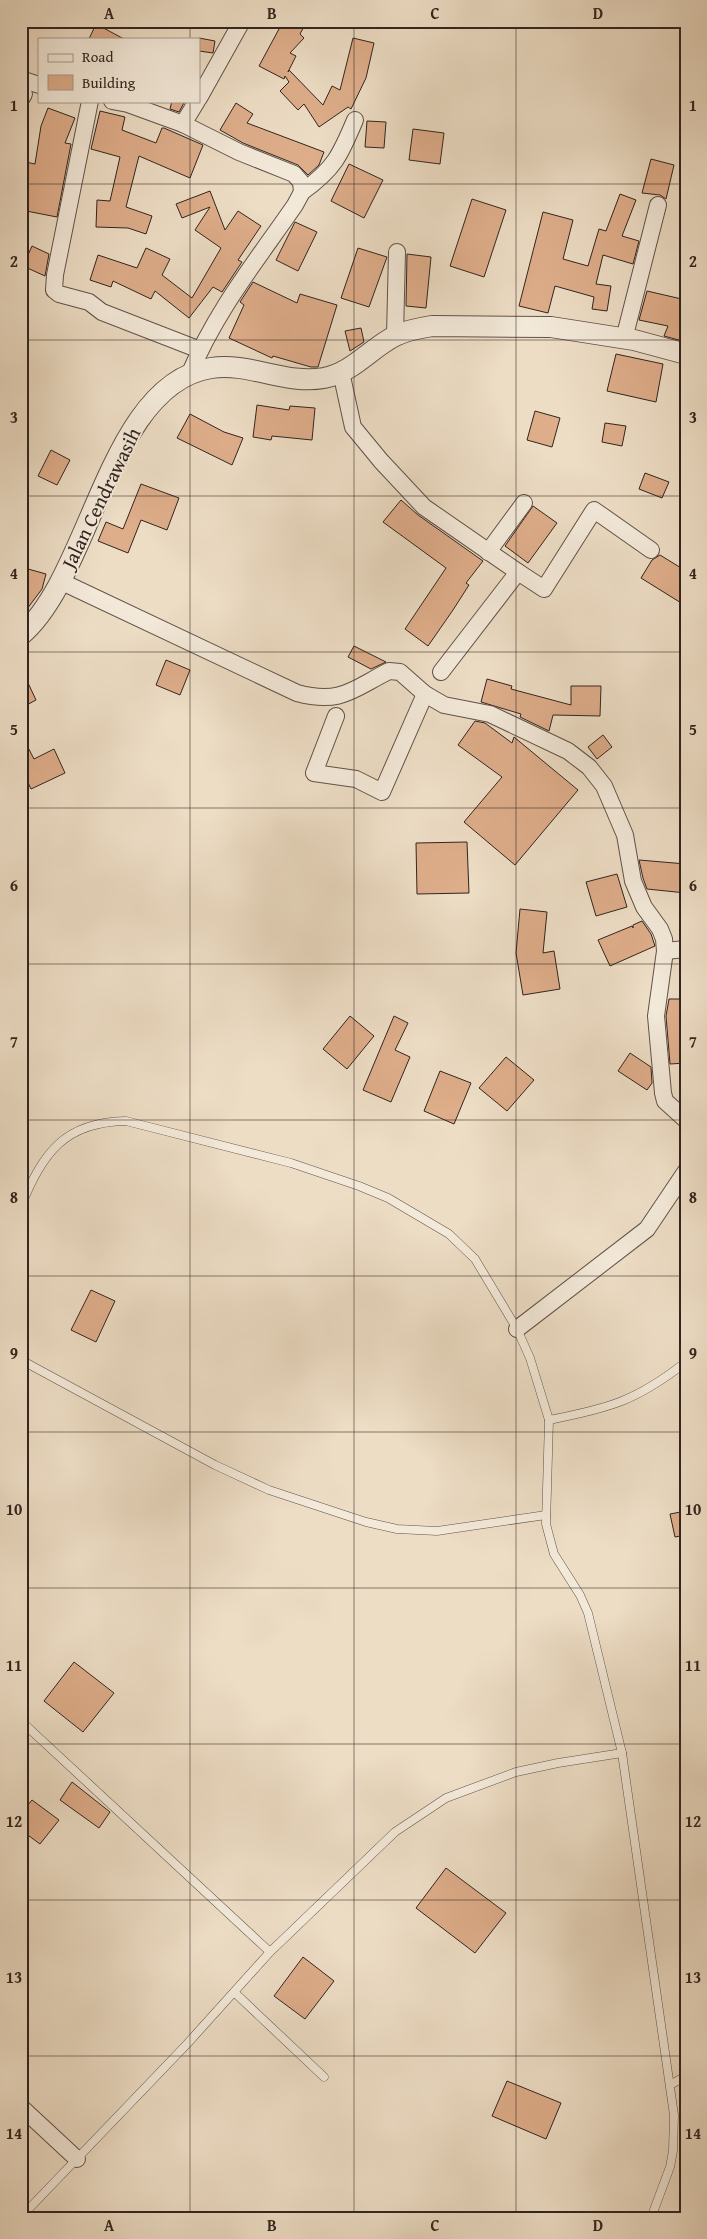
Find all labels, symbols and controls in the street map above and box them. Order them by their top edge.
text: A [104,1,115,25]
text: B [267,1,277,25]
text: C [430,1,440,25]
text: D [593,1,603,25]
legend [38,38,200,102]
text: Road [82,46,113,67]
text: Building [82,72,136,93]
text: 1 [10,93,18,117]
text: 1 [689,93,697,117]
text: 2 [10,249,18,273]
text: 2 [689,249,697,273]
text: 3 [10,405,18,429]
text: 3 [689,405,697,429]
street label: Jalan Cendrawasih [52,422,147,576]
text: 4 [10,561,18,585]
text: 4 [689,561,697,585]
text: 5 [10,717,18,741]
text: 5 [689,717,697,741]
text: 6 [10,873,18,897]
text: 6 [689,873,697,897]
text: 7 [10,1029,18,1053]
text: 7 [689,1029,697,1053]
text: 8 [10,1185,18,1209]
text: 8 [689,1185,697,1209]
text: 9 [10,1341,18,1365]
text: 9 [689,1341,697,1365]
text: 10 [6,1497,22,1521]
text: 10 [685,1497,701,1521]
text: 11 [6,1653,22,1677]
text: 11 [685,1653,701,1677]
text: 12 [6,1809,22,1833]
text: 12 [685,1809,701,1833]
text: 13 [6,1965,22,1989]
text: 13 [685,1965,701,1989]
text: 14 [6,2121,22,2145]
text: 14 [685,2121,701,2145]
text: A [104,2213,115,2237]
text: B [267,2213,277,2237]
text: C [430,2213,440,2237]
text: D [593,2213,603,2237]

